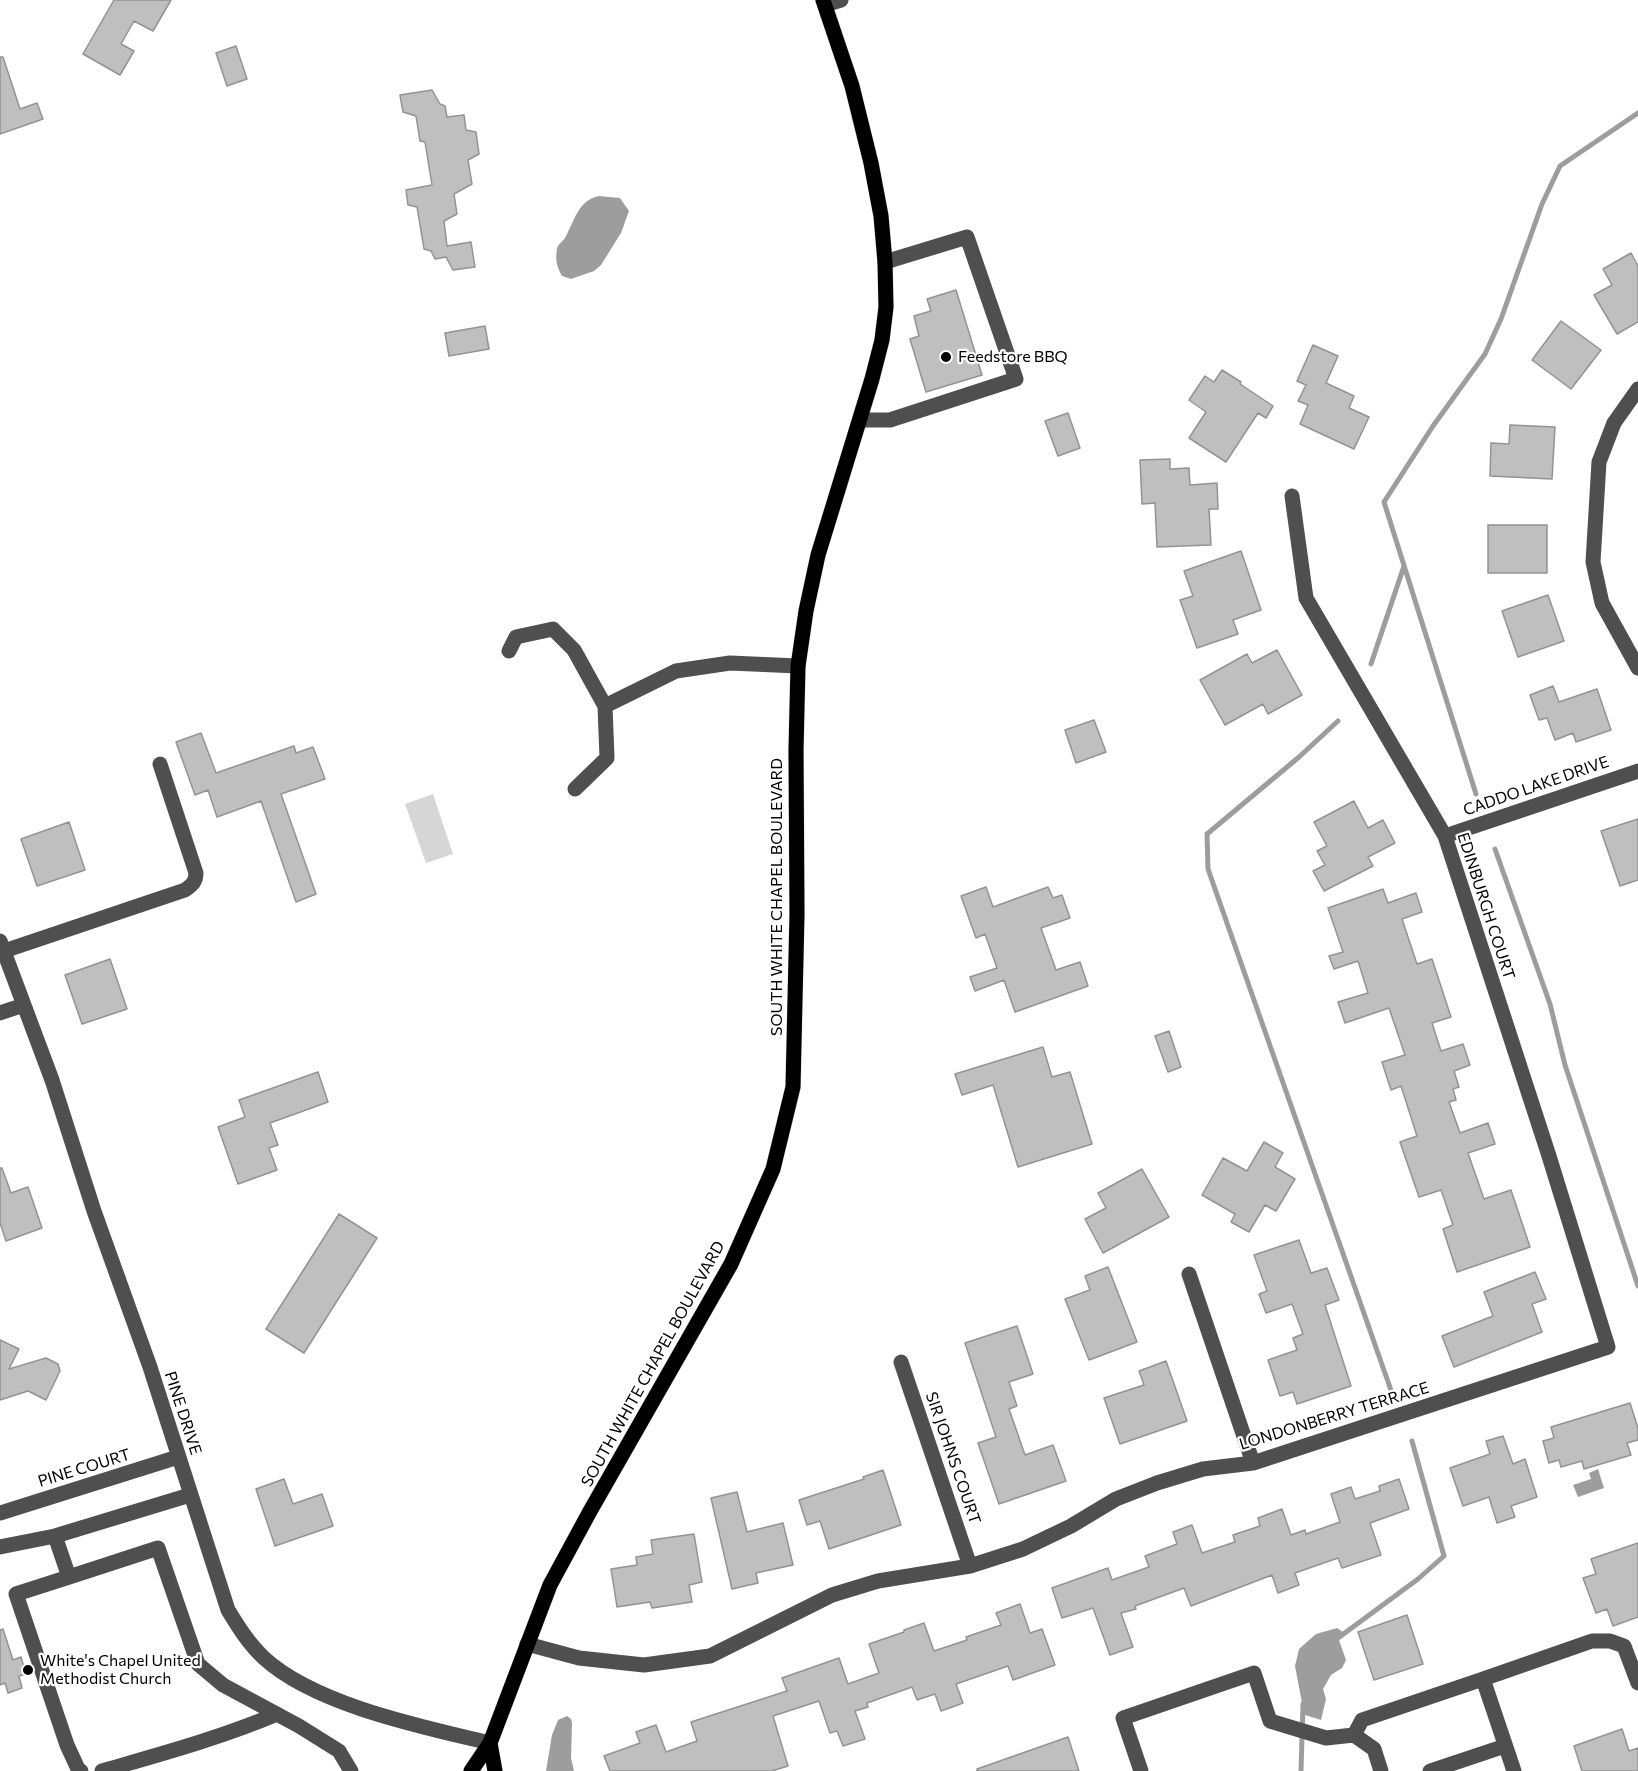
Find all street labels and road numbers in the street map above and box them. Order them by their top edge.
street label: CADDO LAKE DRIVE [1461,752,1611,820]
street label: SOUTH WHITE CHAPEL BOULEVARD [767,758,787,1036]
street label: EDINBURGH COURT [1453,830,1519,982]
street label: SOUTH WHITE CHAPEL BOULEVARD [577,1238,729,1490]
street label: PINE DRIVE [160,1369,206,1457]
street label: LONDONBERRY TERRACE [1237,1378,1431,1454]
street label: SIR JOHNS COURT [921,1390,985,1526]
street label: PINE COURT [36,1445,132,1491]

